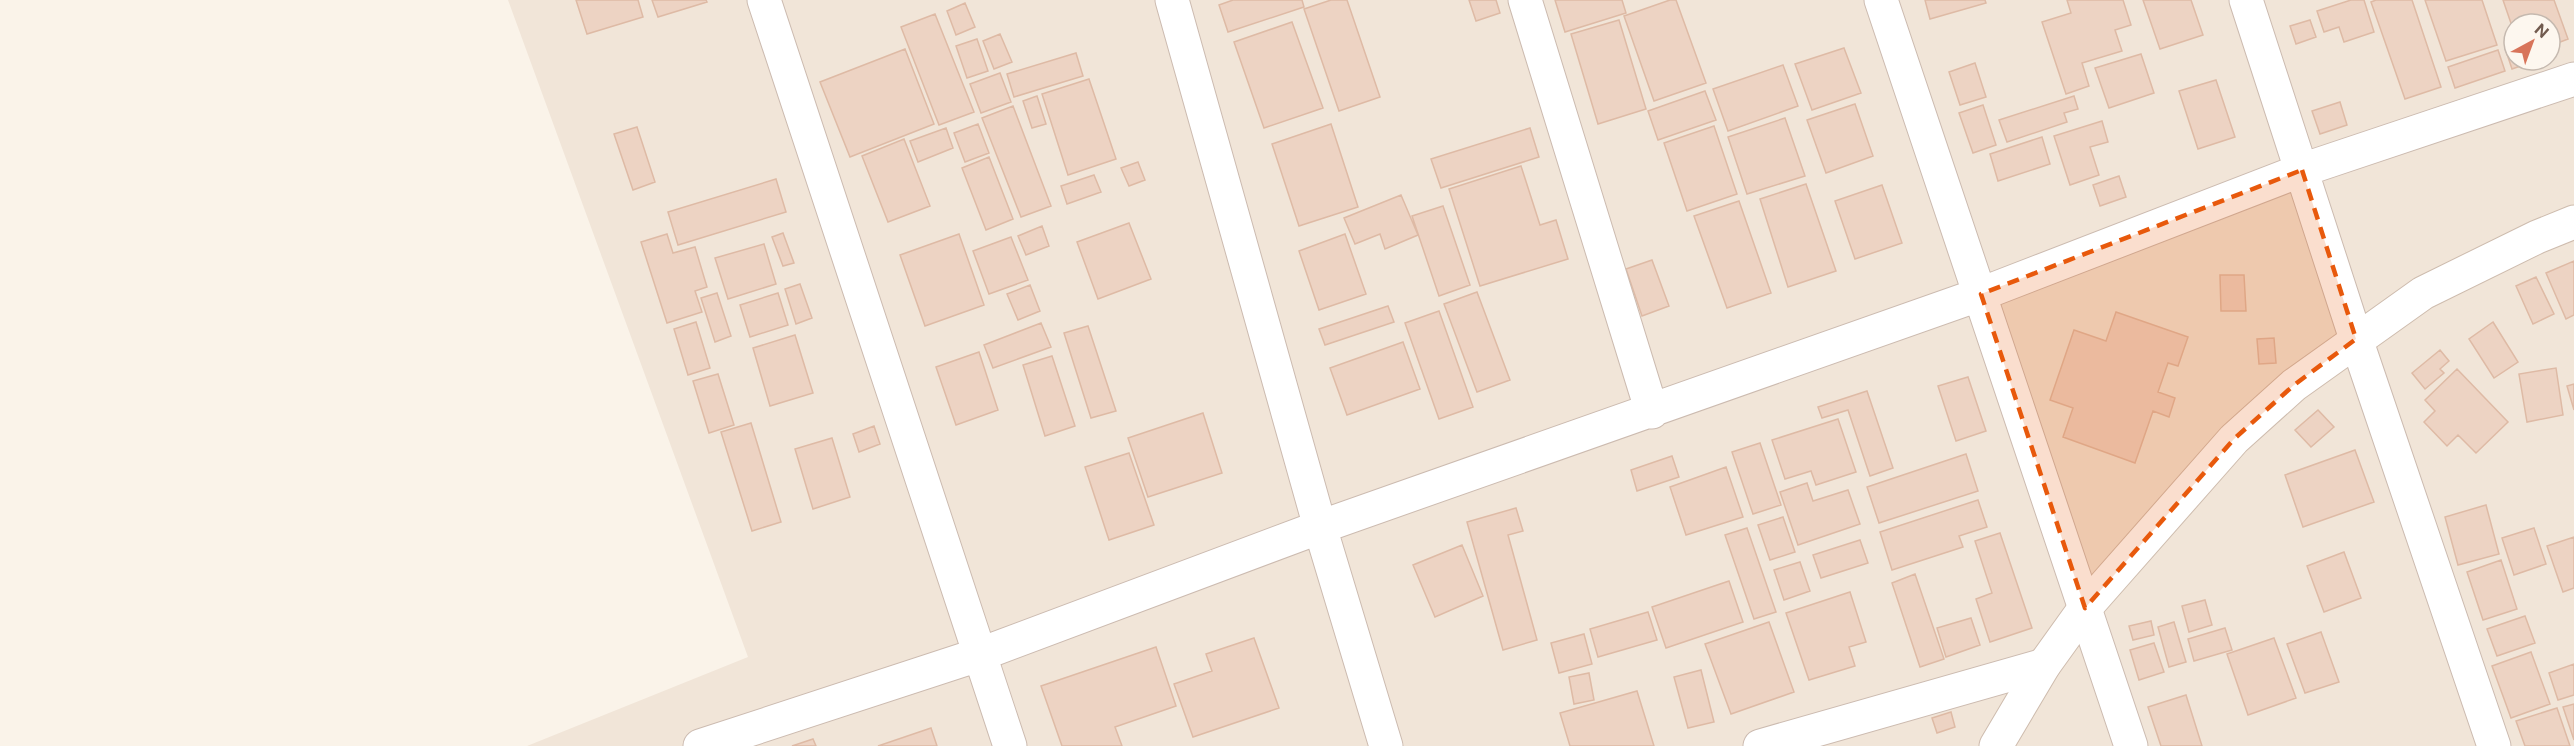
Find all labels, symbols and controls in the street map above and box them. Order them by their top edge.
north arrow [2502,12,2562,72]
text: N [2531,20,2552,42]

